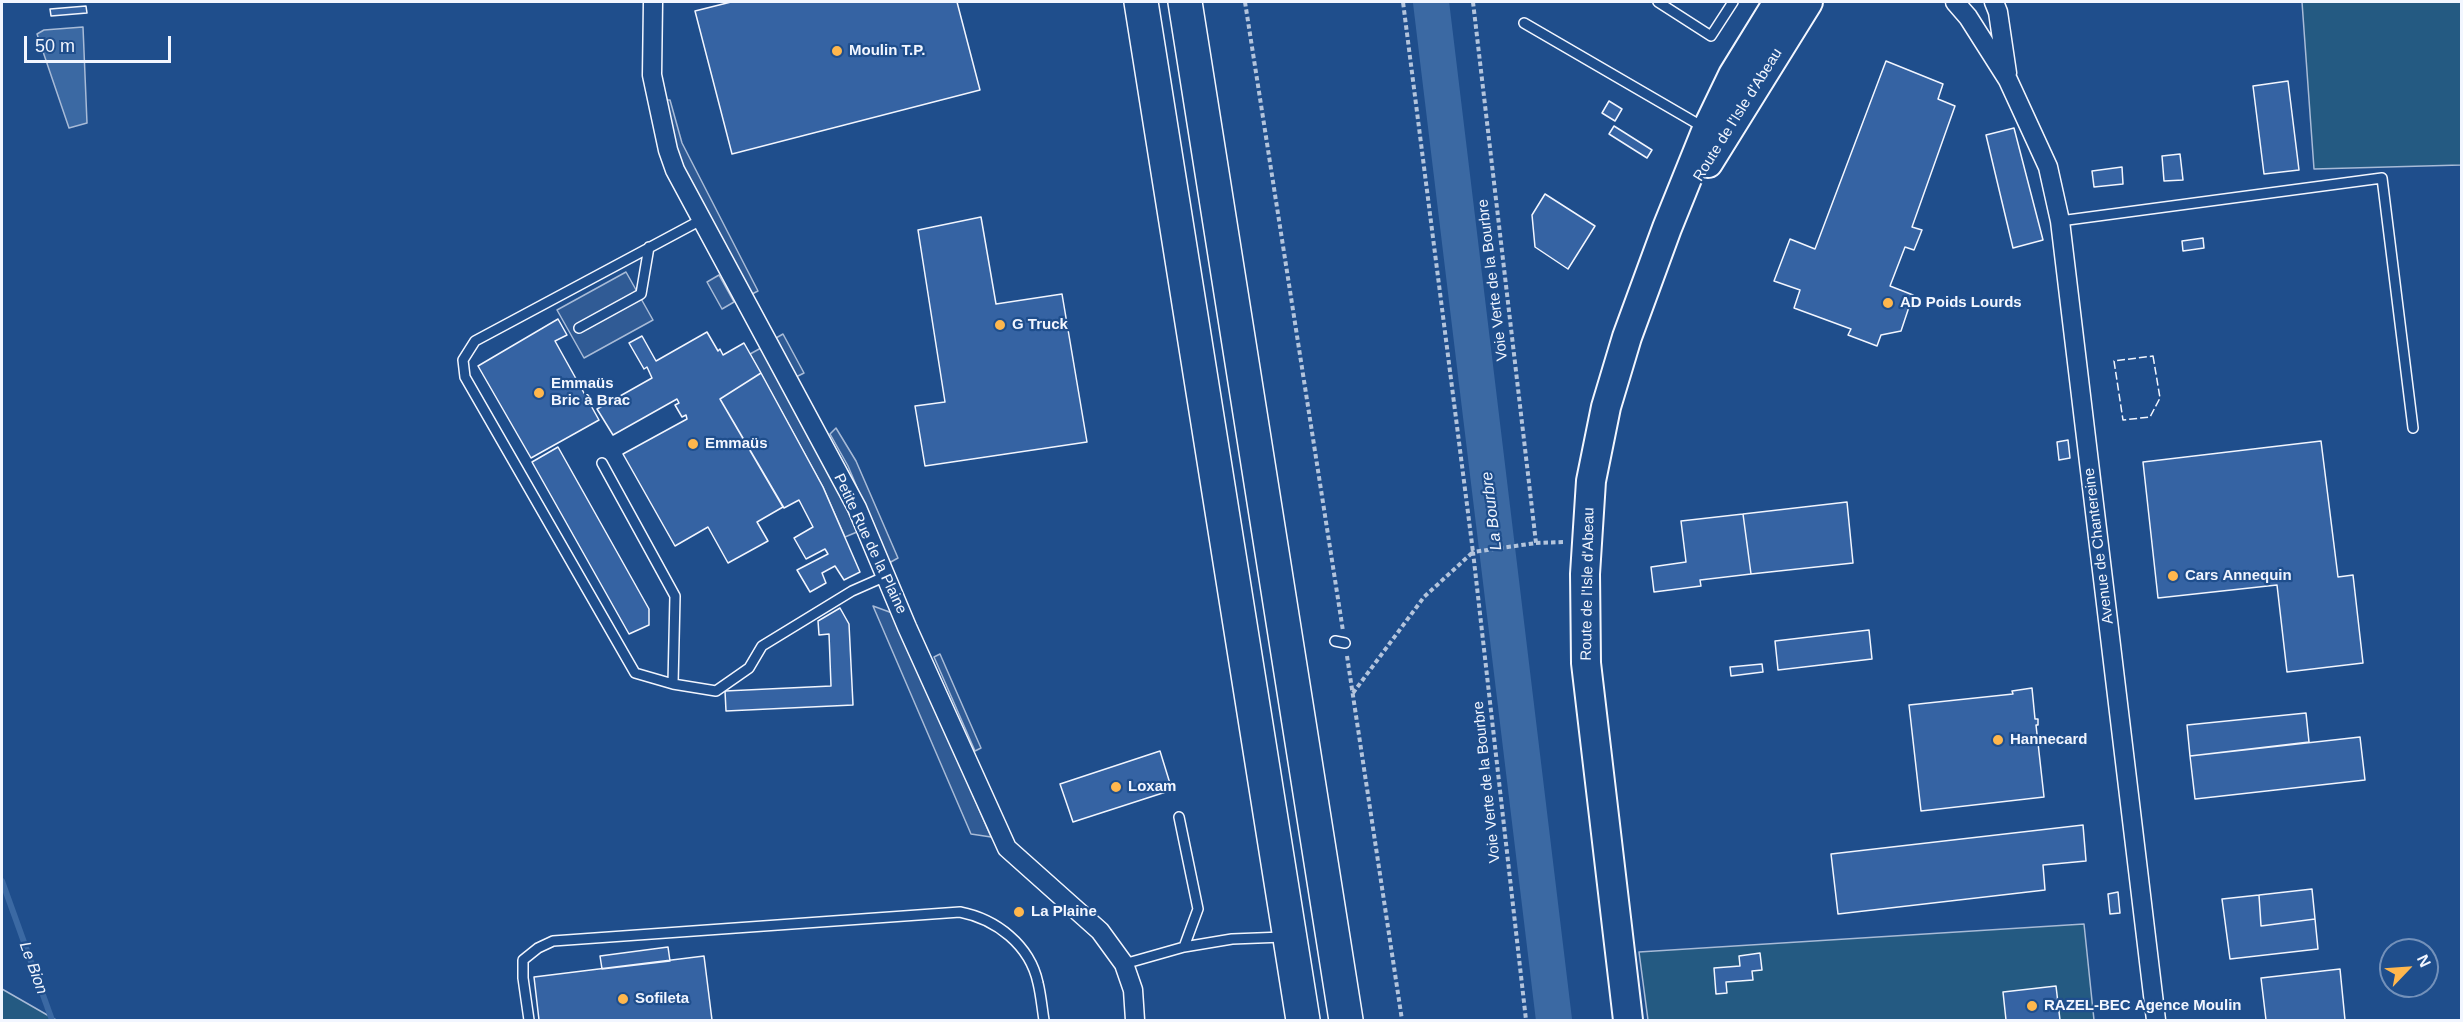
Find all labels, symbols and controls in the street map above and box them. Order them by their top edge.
scale bar [27,24,174,62]
text: 50 m [35,36,75,56]
place label: Moulin T.P. [849,42,925,60]
marker: Moulin T.P. [830,44,844,58]
street label: Route de l'Isle d'Abeau [1690,45,1786,185]
street label: Voie Verte de la Bourbre [1474,198,1512,362]
place label: AD Poids Lourds [1900,294,2022,312]
marker: AD Poids Lourds [1881,296,1895,310]
place label: G Truck [1012,316,1068,334]
marker: G Truck [993,318,1007,332]
place label: Emmaüs Bric à Brac [551,375,630,410]
marker: Emmaüs Bric à Brac [532,386,546,400]
place label: Emmaüs [705,435,768,453]
marker: Emmaüs [686,437,700,451]
street label: Avenue de Chantereine [2080,467,2118,625]
street label: Petite Rue de la Plaine [830,471,910,617]
water label: La Bourbre [1478,471,1506,551]
street label: Route de l'Isle d'Abeau [1578,507,1598,661]
place label: Cars Annequin [2185,567,2292,585]
marker: Cars Annequin [2166,569,2180,583]
street label: Voie Verte de la Bourbre [1470,700,1504,864]
place label: Hannecard [2010,731,2088,749]
marker: Hannecard [1991,733,2005,747]
place label: Loxam [1128,778,1176,796]
marker: Loxam [1109,780,1123,794]
place label: La Plaine [1031,903,1097,921]
marker: La Plaine [1012,905,1026,919]
north arrow [2379,938,2439,998]
water label: Le Bion [15,939,51,997]
text: N [2414,952,2434,970]
place label: Sofileta [635,990,689,1008]
marker: Sofileta [616,992,630,1006]
place label: RAZEL-BEC Agence Moulin [2044,997,2241,1015]
marker: RAZEL-BEC Agence Moulin [2025,999,2039,1013]

